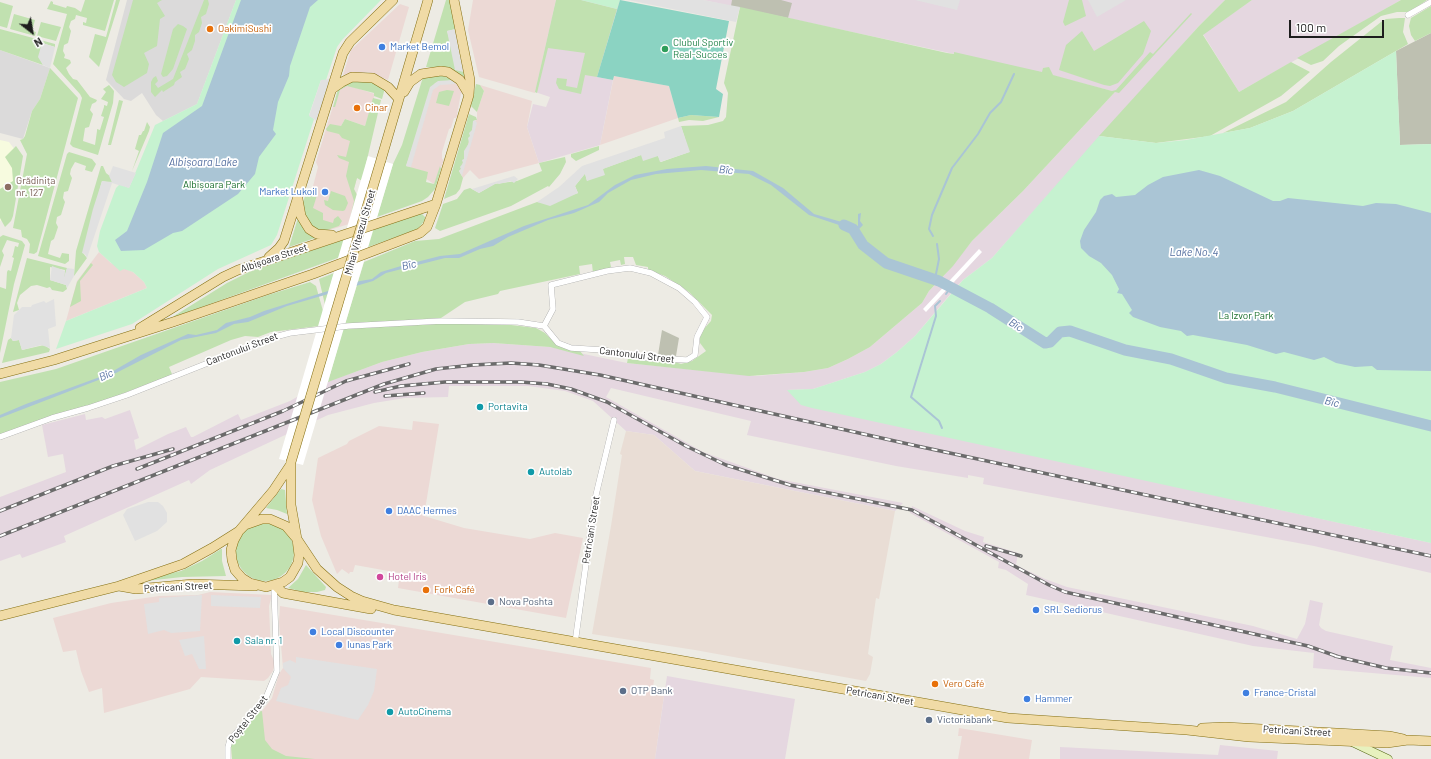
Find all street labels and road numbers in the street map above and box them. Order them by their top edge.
street label: Mihai Viteazul Street [342,188,378,276]
street label: Albișoara Street [239,241,309,275]
street label: Cantonului Street [205,330,279,368]
street label: Cantonului Street [599,344,675,366]
street label: Petricani Street [580,495,602,565]
street label: Petricani Street [144,579,212,595]
street label: Petricani Street [845,684,915,708]
street label: Poștei Street [226,693,270,745]
street label: Petricani Street [1263,723,1331,739]

